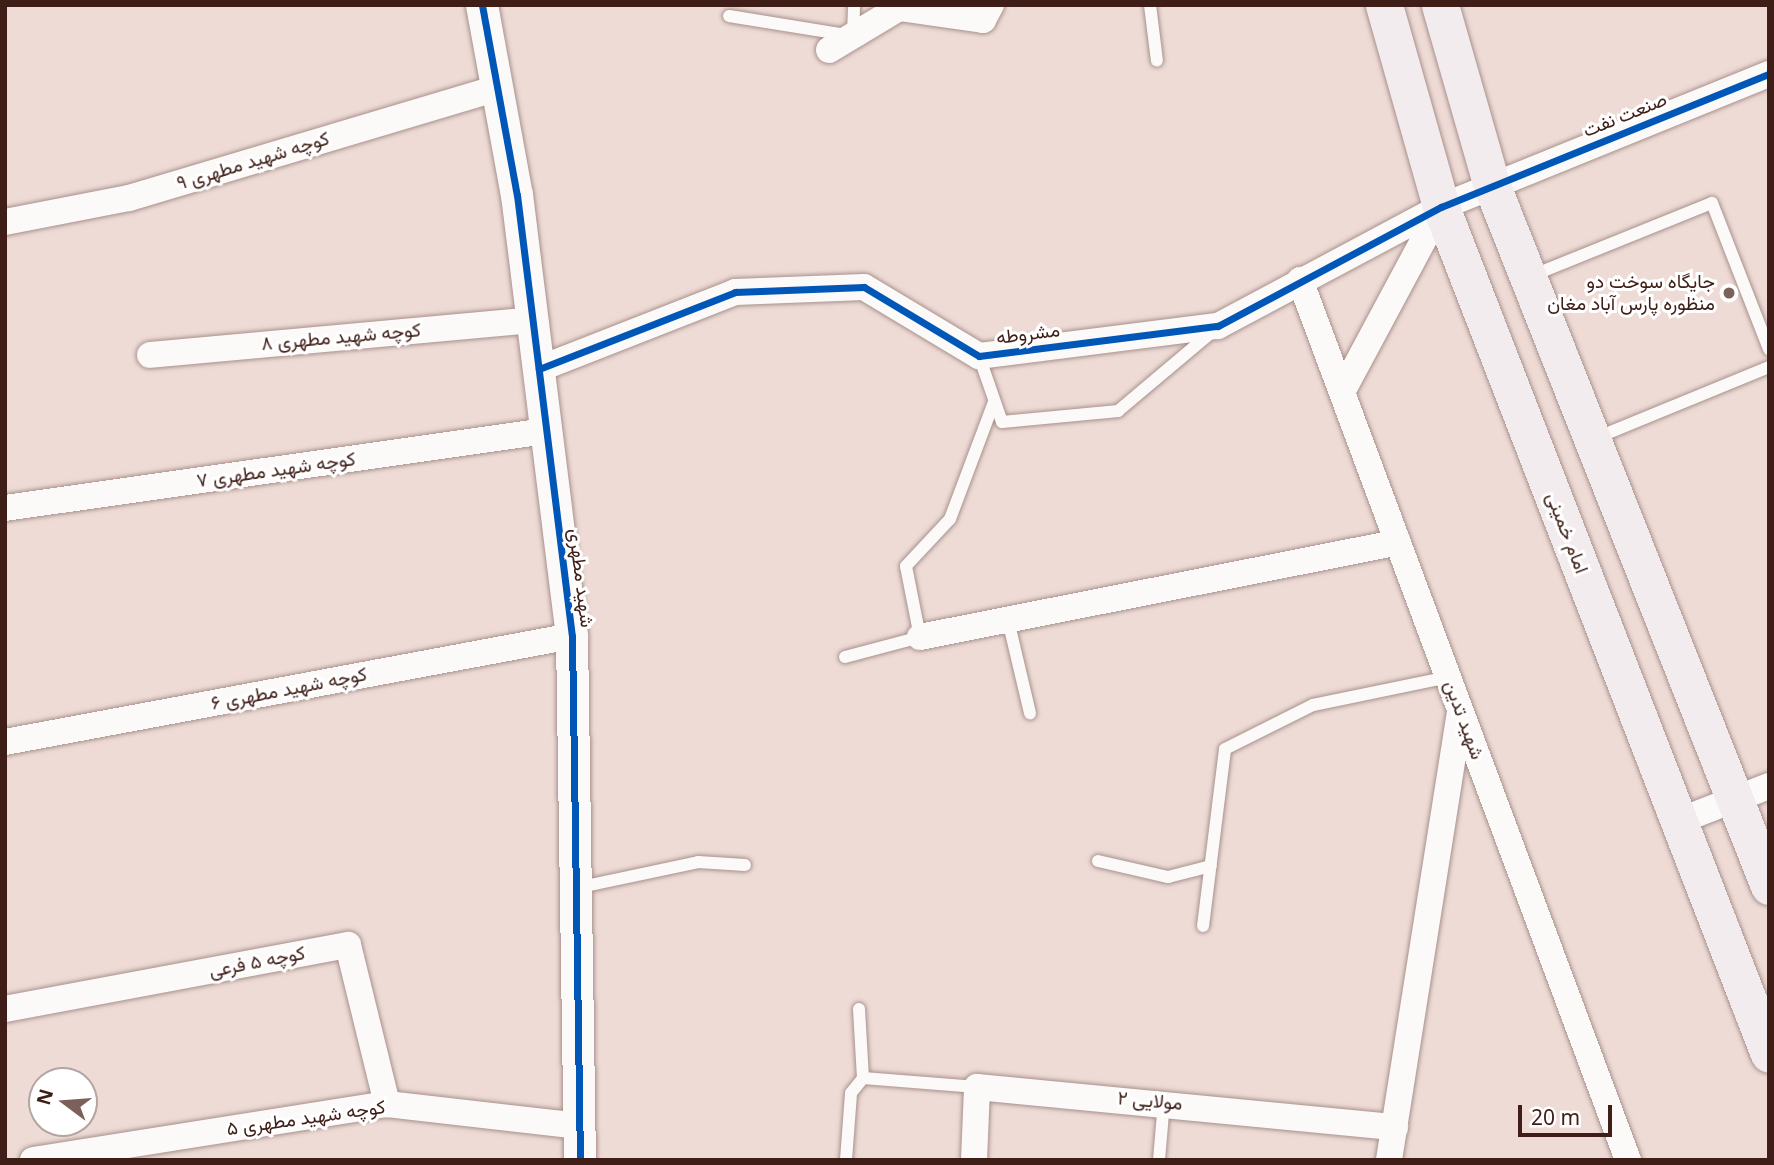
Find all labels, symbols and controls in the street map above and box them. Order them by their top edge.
street label: صنعت نفت [1580,88,1670,142]
street label: کوچه شهید مطهری ۹ [174,127,332,195]
place label: جایگاه سوخت دو منظوره پارس آباد مغان [1547,271,1715,315]
marker: جایگاه سوخت دو منظوره پارس آباد مغان [1721,285,1737,301]
street label: کوچه شهید مطهری ۸ [260,319,422,355]
street label: مشروطه [995,319,1061,349]
street label: کوچه شهید مطهری ۷ [195,448,357,492]
street label: امام خمینی [1541,489,1593,577]
street label: شهید مطهری [564,527,598,629]
street label: کوچه شهید مطهری ۶ [209,663,369,715]
street label: شهید تدین [1439,677,1489,763]
street label: کوچه ۵ فرعی [207,942,307,982]
north arrow [28,1067,98,1137]
text: N [30,1086,59,1108]
street label: مولایی ۲ [1117,1087,1183,1115]
scale bar [1522,1092,1616,1136]
street label: کوچه شهید مطهری ۵ [225,1096,387,1140]
text: 20 m [1531,1103,1580,1131]

